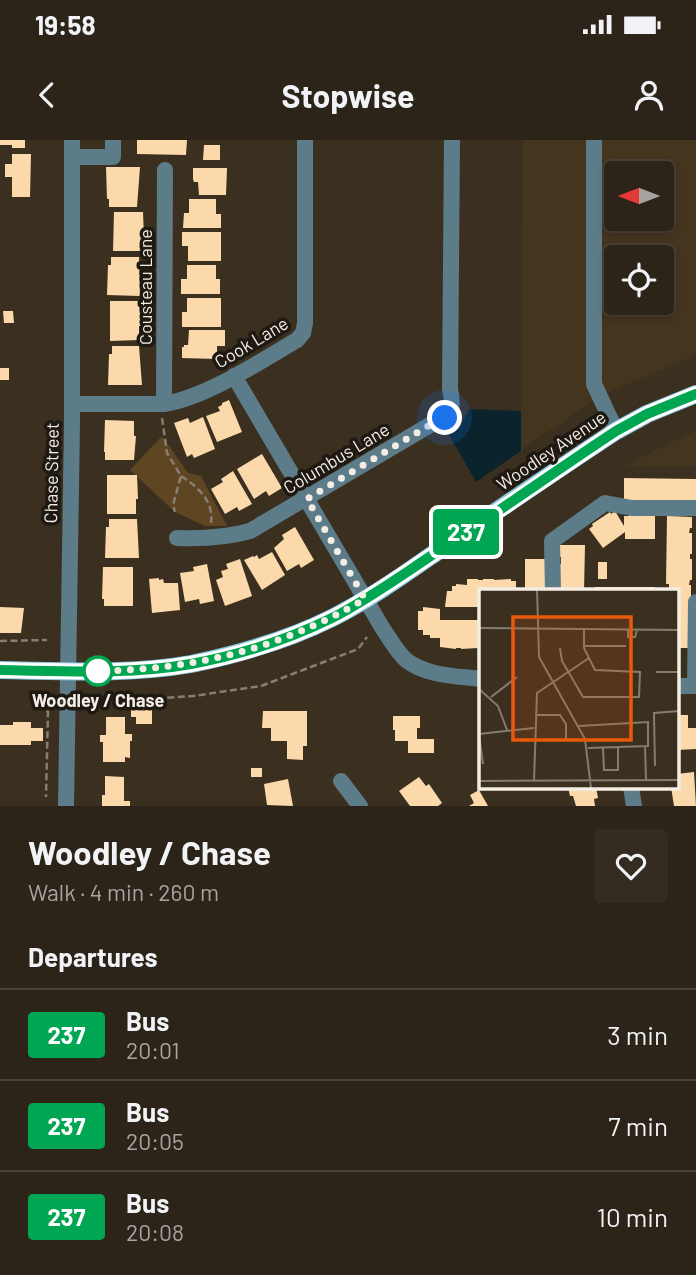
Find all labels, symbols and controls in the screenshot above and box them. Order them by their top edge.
text: 19:58 [35,9,96,40]
icon: back [28,76,66,114]
text: Stopwise [281,76,415,114]
icon: person [630,76,668,114]
north arrow [604,161,674,231]
map controls [604,161,674,315]
street label: Cousteau Lane [134,229,156,345]
button: locate [604,245,674,315]
street label: Cook Lane [210,312,292,372]
your location [427,400,462,435]
street label: Woodley Avenue [492,405,610,495]
street label: Columbus Lane [279,418,393,498]
street label: Chase Street [39,422,63,524]
line badge: 237 [426,509,506,555]
text: 237 [447,517,485,546]
inset map [479,589,678,788]
marker: Woodley / Chase [83,656,113,686]
place label: Woodley / Chase [32,689,164,711]
button: heart [594,829,668,903]
text: Woodley / Chase [28,832,271,872]
text: Walk · 4 min · 260 m [28,878,219,906]
text: Departures [28,941,158,972]
text: Bus [126,1005,169,1036]
text: 3 min [607,1019,668,1050]
text: 237 [48,1020,85,1049]
text: 20:01 [126,1036,180,1064]
text: Bus [126,1096,169,1127]
text: 7 min [608,1110,668,1141]
text: 237 [48,1111,85,1140]
text: 20:05 [126,1127,184,1155]
text: Bus [126,1187,169,1218]
text: 10 min [597,1201,668,1232]
text: 237 [48,1202,85,1231]
text: 20:08 [126,1218,184,1246]

